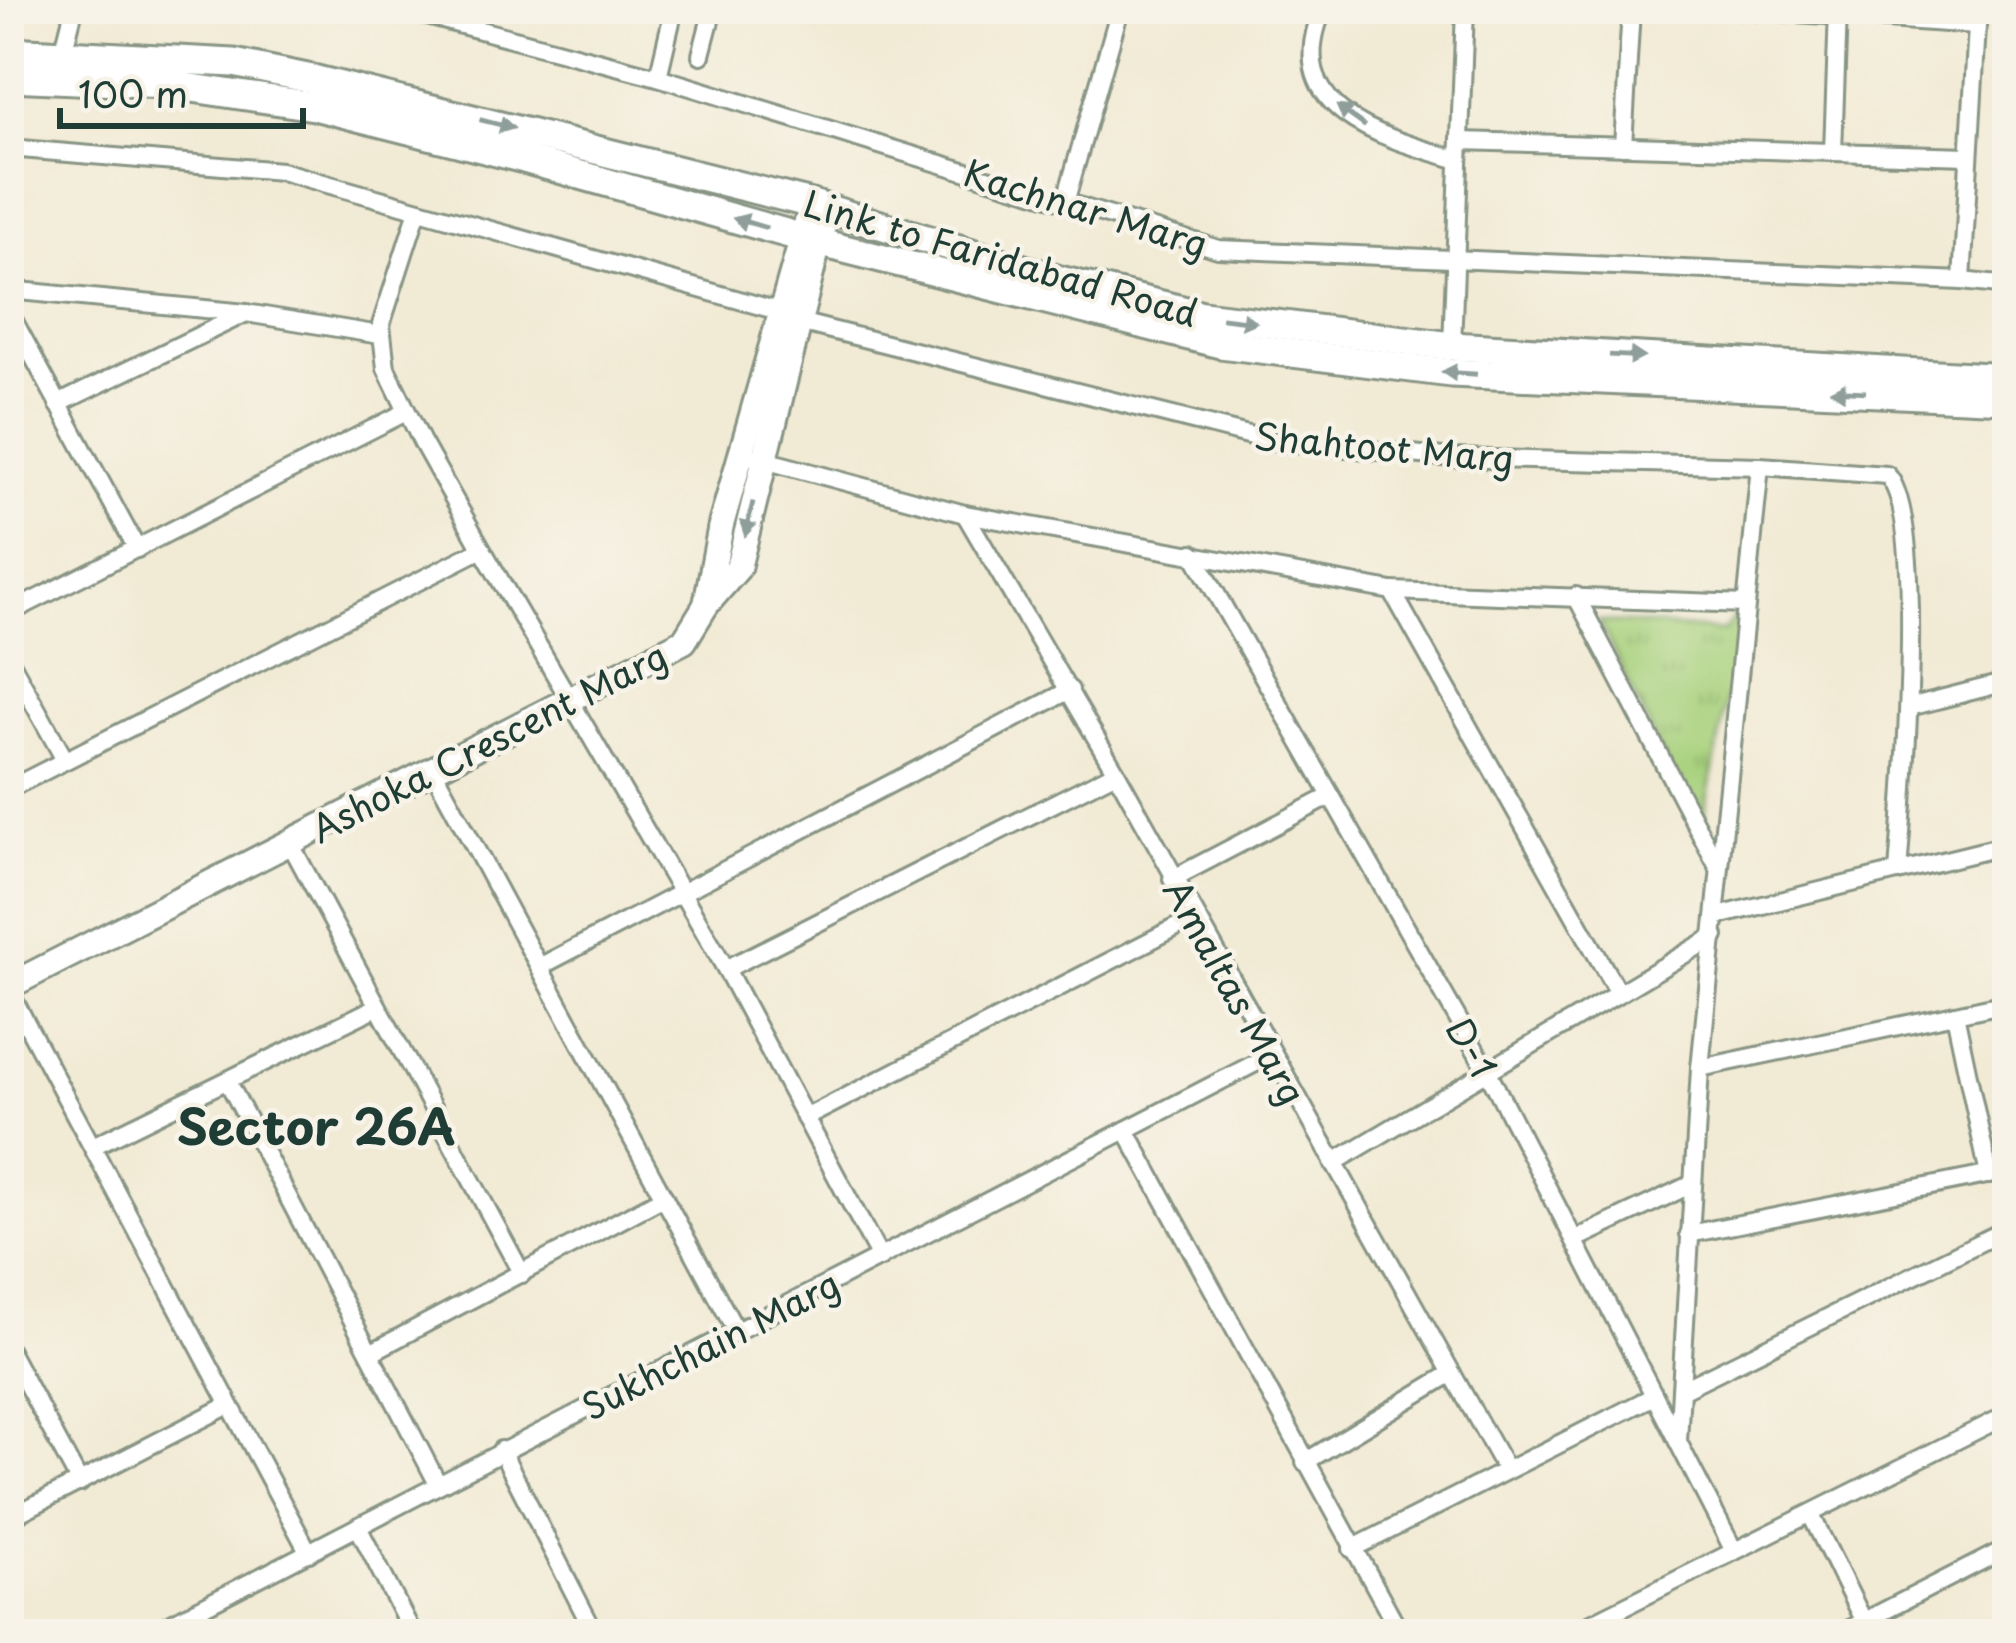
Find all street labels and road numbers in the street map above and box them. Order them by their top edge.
street label: Kachnar Marg [958,144,1214,270]
street label: Link to Faridabad Road [798,175,1204,339]
street label: Shahtoot Marg [1252,408,1516,484]
street label: Ashoka Crescent Marg [300,628,676,854]
street label: Amaltas Marg [1152,868,1320,1114]
street label: D-1 [1434,1007,1512,1087]
street label: Sukhchain Marg [572,1256,848,1432]

